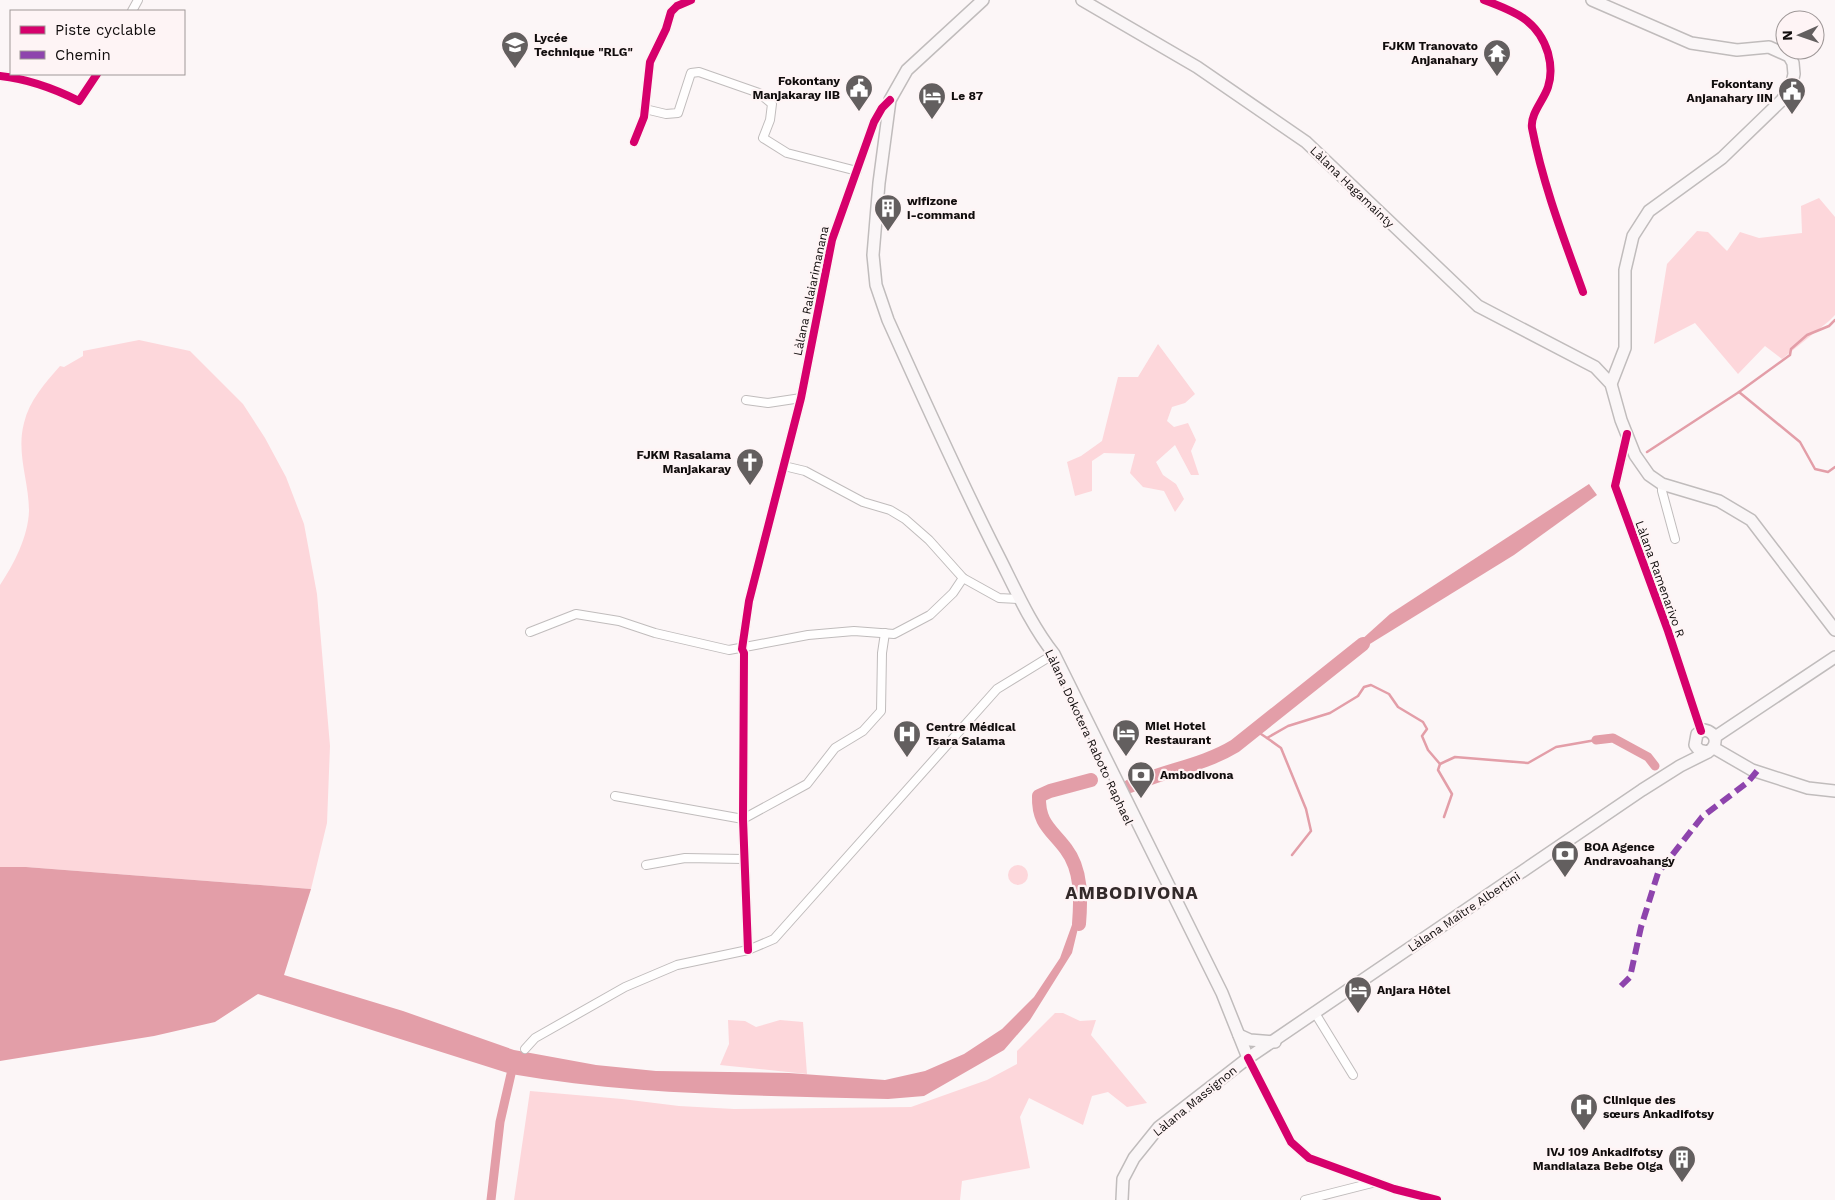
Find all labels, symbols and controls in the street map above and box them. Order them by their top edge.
legend [10,10,185,75]
north arrow [1775,10,1825,60]
text: Piste cyclable [55,21,156,39]
school or university icon: Lycée Technique "RLG" [500,30,530,69]
text: N [1779,30,1795,41]
place label: Lycée Technique "RLG" [534,31,633,59]
temple icon: FJKM Tranovato Anjanahary [1482,38,1512,77]
place label: FJKM Tranovato Anjanahary [1382,39,1478,67]
text: Chemin [55,46,111,64]
public building icon: Fokontany Manjakaray IIB [844,73,874,112]
place label: Fokontany Manjakaray IIB [752,74,840,102]
public building icon: Fokontany Anjanahary IIN [1777,76,1807,115]
place label: Fokontany Anjanahary IIN [1687,77,1773,105]
hotel icon: Le 87 [917,81,947,120]
place label: Le 87 [951,89,983,103]
street label: Làlana Hagamainty [1307,143,1397,231]
building icon: wifizone i-command [873,193,903,232]
place label: wifizone i-command [907,194,975,222]
street label: Làlana Ralaiarimanana [790,225,832,357]
church icon: FJKM Rasalama Manjakaray [735,447,765,486]
place label: FJKM Rasalama Manjakaray [637,448,731,476]
street label: Làlana Ramenarivo R [1632,519,1688,639]
street label: Làlana Dokotera Raboto Raphael [1042,647,1136,827]
hotel icon: Miel Hotel Restaurant [1111,718,1141,757]
hospital icon: Centre Médical Tsara Salama [892,719,922,758]
place label: Miel Hotel Restaurant [1145,719,1212,747]
place label: Centre Médical Tsara Salama [926,720,1016,748]
bank icon: Ambodivona [1126,760,1156,799]
place label: Ambodivona [1160,768,1233,782]
bank icon: BOA Agence Andravoahangy [1550,839,1580,878]
place label: BOA Agence Andravoahangy [1584,840,1675,868]
street label: Làlana Maître Albertini [1405,869,1523,955]
district label: AMBODIVONA [1065,882,1199,903]
hotel icon: Anjara Hôtel [1343,975,1373,1014]
place label: Anjara Hôtel [1377,983,1451,997]
street label: Làlana Massignon [1150,1063,1240,1139]
hospital icon: Clinique des sœurs Ankadifotsy [1569,1092,1599,1131]
place label: Clinique des sœurs Ankadifotsy [1603,1093,1714,1121]
building icon: IVJ 109 Ankadifotsy Mandialaza Bebe Olga [1667,1144,1697,1183]
place label: IVJ 109 Ankadifotsy Mandialaza Bebe Olga [1533,1145,1663,1173]

